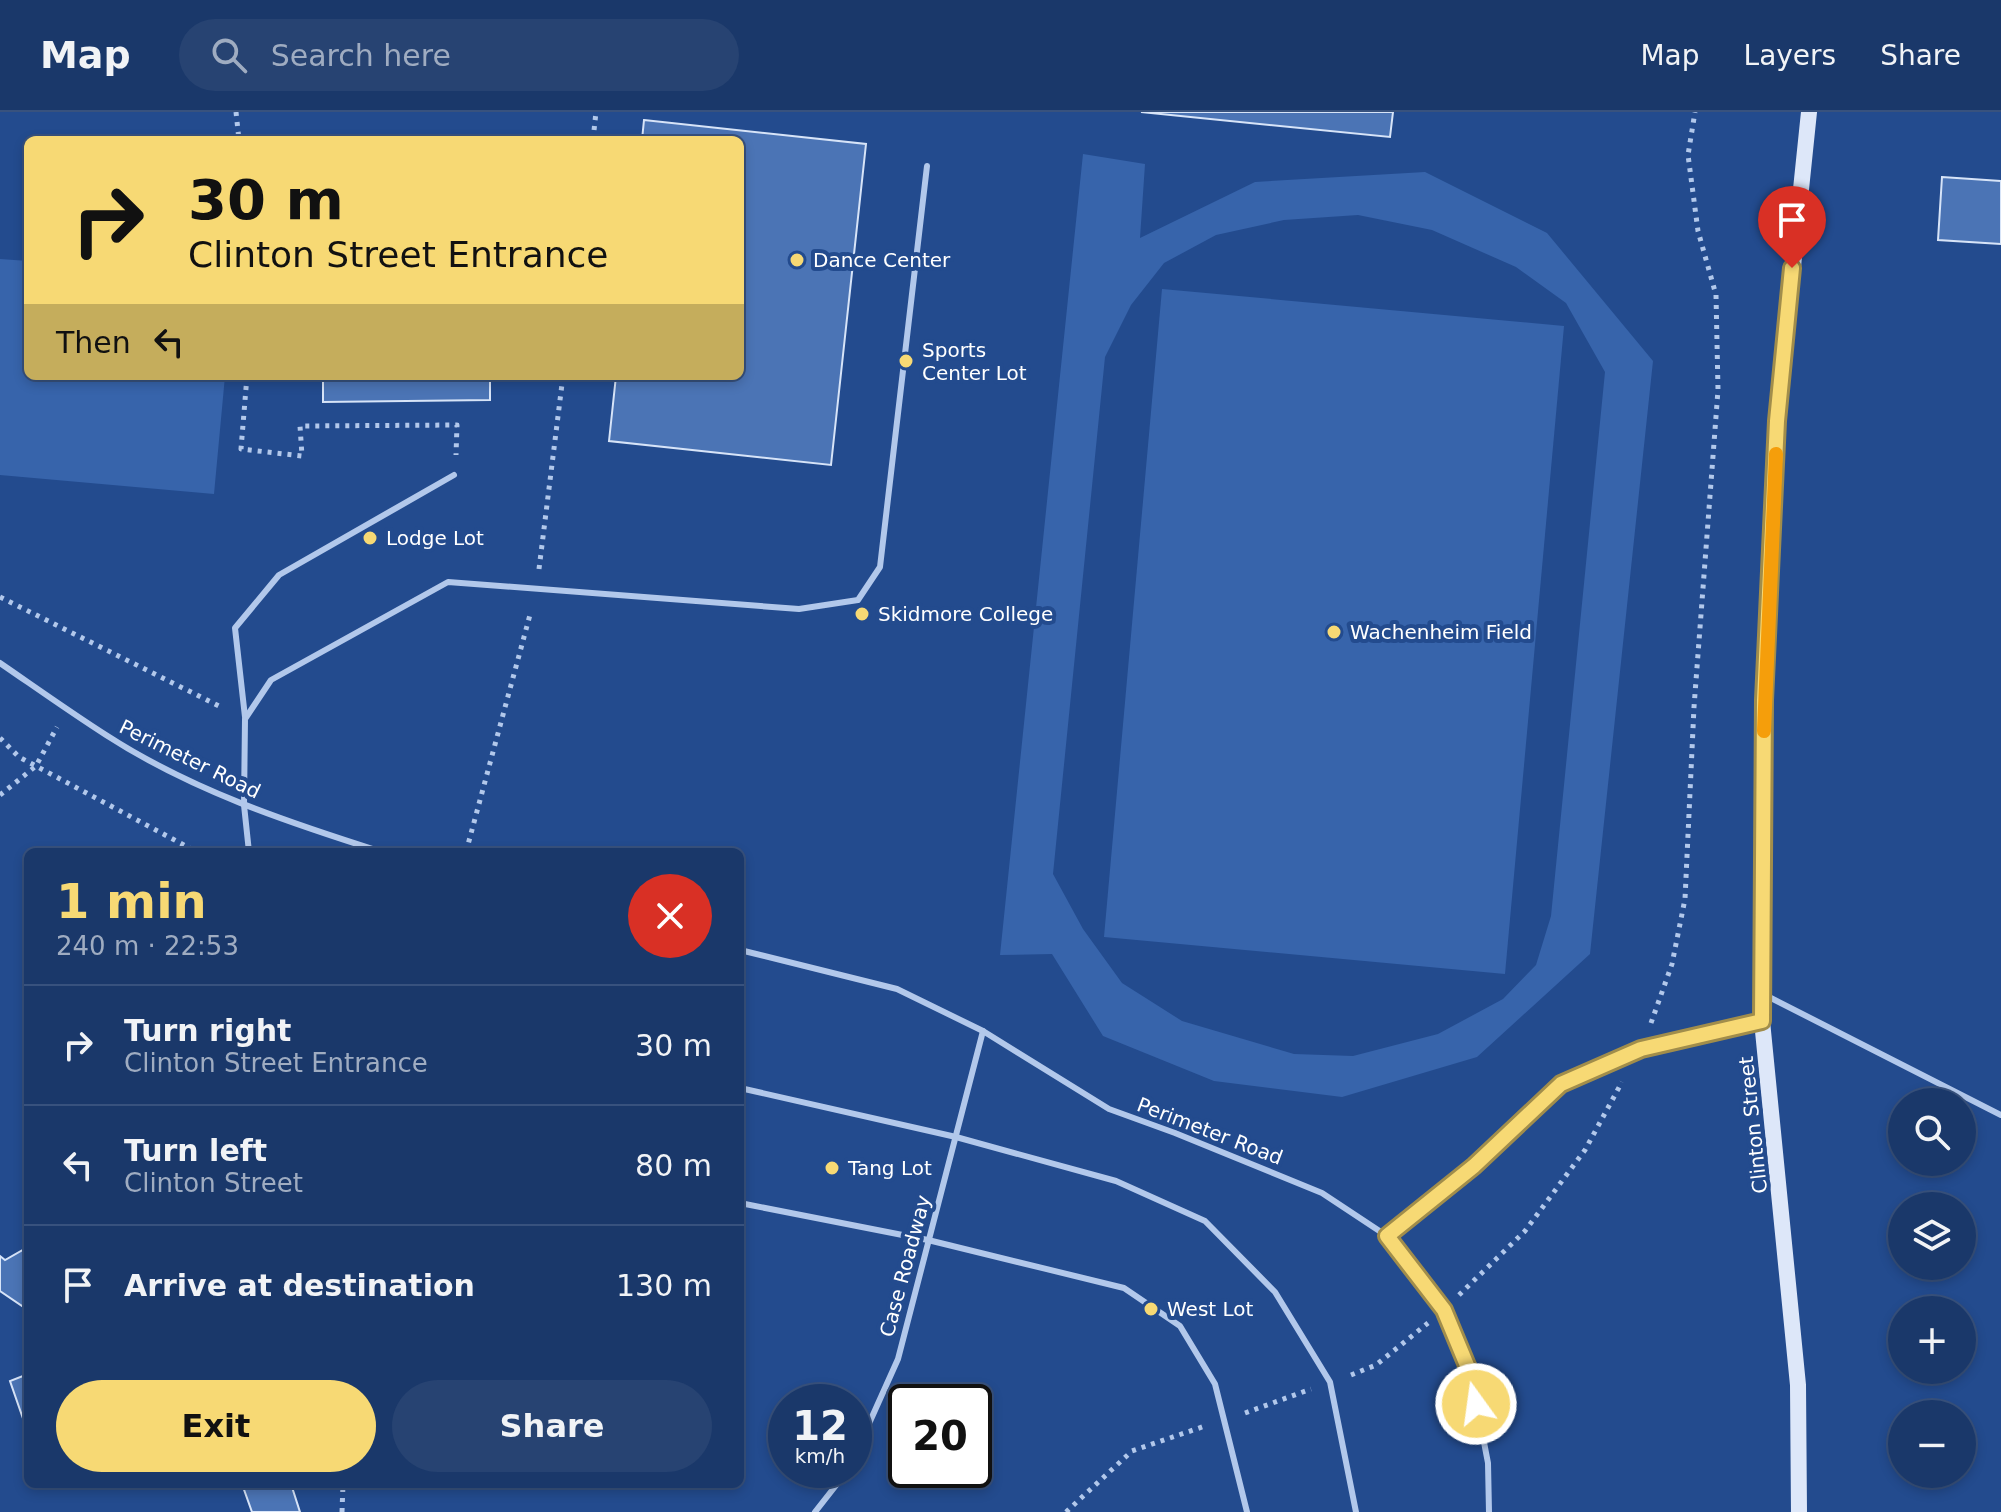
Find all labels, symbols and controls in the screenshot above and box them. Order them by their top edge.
search box [179,19,739,91]
text: Map [40,33,131,77]
icon: search [207,33,251,77]
text: Search here [271,38,451,73]
text: Map [1640,39,1700,72]
text: Layers [1744,39,1836,72]
text: Share [1880,39,1961,72]
text: 30 m [188,167,344,232]
icon: right [56,168,160,272]
pin [1758,186,1826,268]
icon: arrive [1770,198,1814,242]
text: Clinton Street Entrance [188,234,609,275]
place label: Dance Center [813,248,951,272]
marker: Dance Center [788,251,806,269]
icon: left [147,320,191,364]
text: Then [56,325,131,360]
place label: Sports Center Lot [922,338,1027,385]
marker: Sports Center Lot [897,352,915,370]
place label: Lodge Lot [386,526,484,550]
marker: Lodge Lot [361,529,379,547]
place label: Skidmore College [878,602,1053,626]
marker: Skidmore College [853,605,871,623]
place label: Wachenheim Field [1350,620,1532,644]
marker: Wachenheim Field [1325,623,1343,641]
street label: Perimeter Road [115,714,265,804]
text: 1 min [56,873,207,929]
button: close [628,874,712,958]
text: 240 m · 22:53 [56,931,239,961]
text: Turn right [124,1013,291,1048]
icon: right [56,1023,100,1067]
text: 30 m [635,1028,712,1063]
text: Clinton Street Entrance [124,1048,428,1078]
street label: Clinton Street [1734,1055,1772,1195]
map controls [1888,1088,1976,1488]
button: search [1888,1088,1976,1176]
street label: Perimeter Road [1134,1092,1286,1170]
text: Turn left [124,1133,267,1168]
icon: left [56,1143,100,1187]
text: 80 m [635,1148,712,1183]
place label: Tang Lot [847,1156,932,1180]
marker: Tang Lot [823,1159,841,1177]
text: Clinton Street [124,1168,303,1198]
street label: Case Roadway [875,1192,936,1340]
button: layers [1888,1192,1976,1280]
icon: arrive [56,1263,100,1307]
text: Arrive at destination [124,1268,475,1303]
text: 130 m [616,1268,712,1303]
button: + [1888,1296,1976,1384]
place label: West Lot [1167,1297,1254,1321]
marker: West Lot [1142,1300,1160,1318]
position arrow [1434,1362,1518,1446]
button: Exit [56,1380,376,1472]
button: Share [392,1380,712,1472]
speed limit sign: 20 [888,1384,992,1488]
button: − [1888,1400,1976,1488]
text: 12 [792,1403,848,1449]
text: km/h [795,1444,845,1468]

